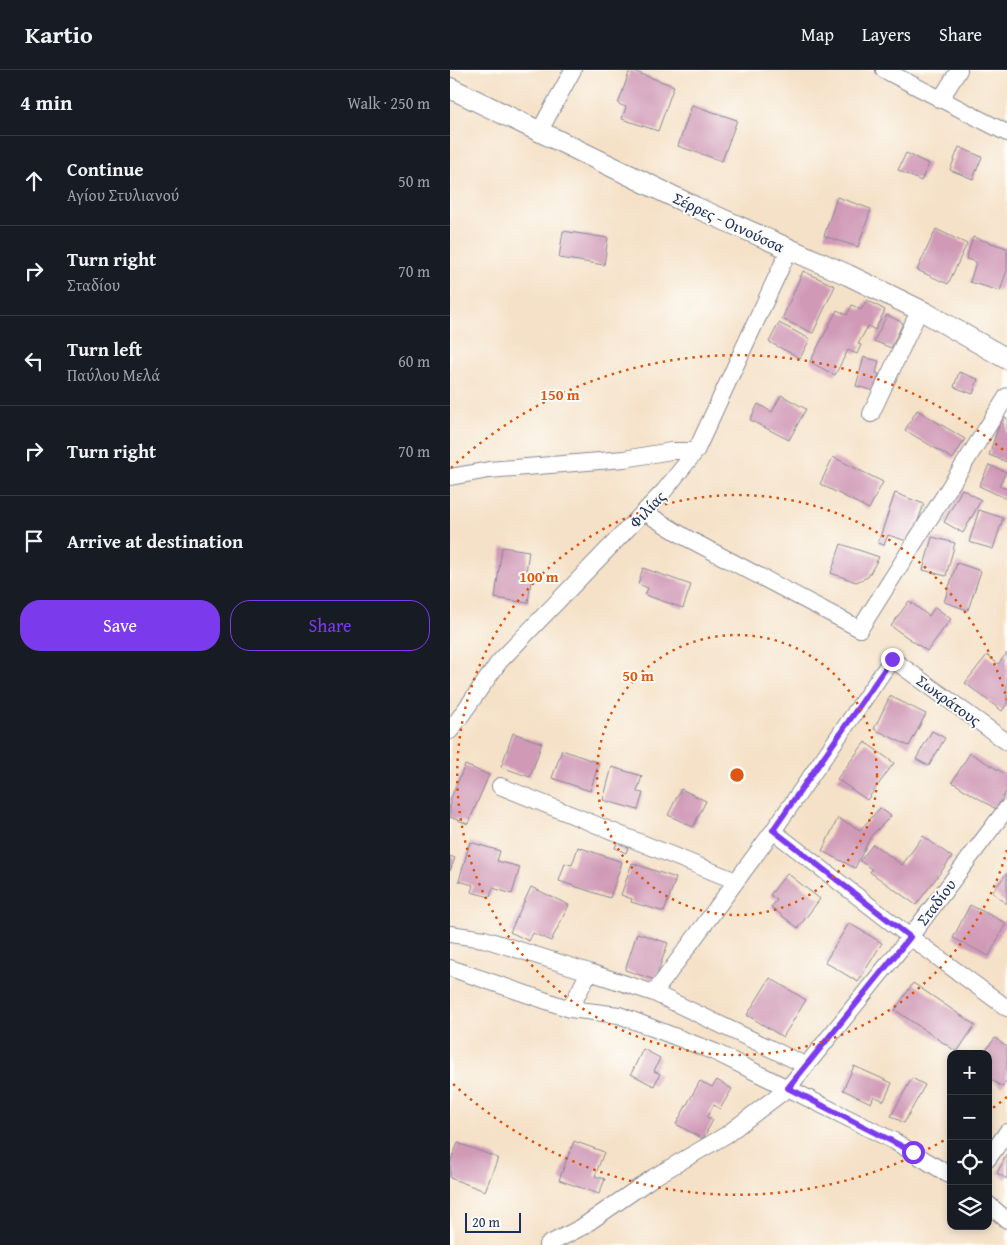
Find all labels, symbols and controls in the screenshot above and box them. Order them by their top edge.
text: Kartio [25,17,93,52]
text: Map [801,21,834,48]
text: Layers [862,21,911,48]
text: Share [939,21,982,48]
text: 4 min [20,87,72,118]
text: Walk · 250 m [347,91,430,115]
text: Continue [67,155,144,183]
icon: ahead [20,167,48,195]
text: 50 m [398,169,430,193]
text: Αγίου Στυλιανού [67,183,179,207]
street label: Σέρρες - Οινούσσα [669,186,789,258]
text: Turn right [67,245,156,273]
icon: right [20,257,48,285]
text: 70 m [398,259,430,283]
text: Σταδίου [67,273,120,297]
text: Turn left [67,335,142,363]
icon: left [20,347,48,375]
text: 60 m [398,349,430,373]
text: Παύλου Μελά [67,363,160,387]
text: 150 m [540,384,580,405]
icon: right [20,437,48,465]
text: Turn right [67,437,156,465]
text: 70 m [398,439,430,463]
street label: Φιλίας [623,485,671,533]
icon: arrive [20,527,48,555]
text: Arrive at destination [67,527,243,555]
text: 100 m [519,566,559,587]
button: Save [20,600,220,651]
button: Share [230,600,430,651]
route end [881,648,904,671]
text: 50 m [622,665,654,686]
street label: Σωκράτους [912,668,986,732]
centre of rings [728,766,746,784]
street label: Σταδίου [910,874,962,930]
map controls [947,1050,992,1230]
button: + [947,1050,992,1095]
button: − [947,1095,992,1140]
button: locate [947,1140,992,1185]
route start [902,1141,925,1164]
button: layers [947,1185,992,1230]
scale bar [465,1210,521,1233]
text: 20 m [472,1212,500,1232]

